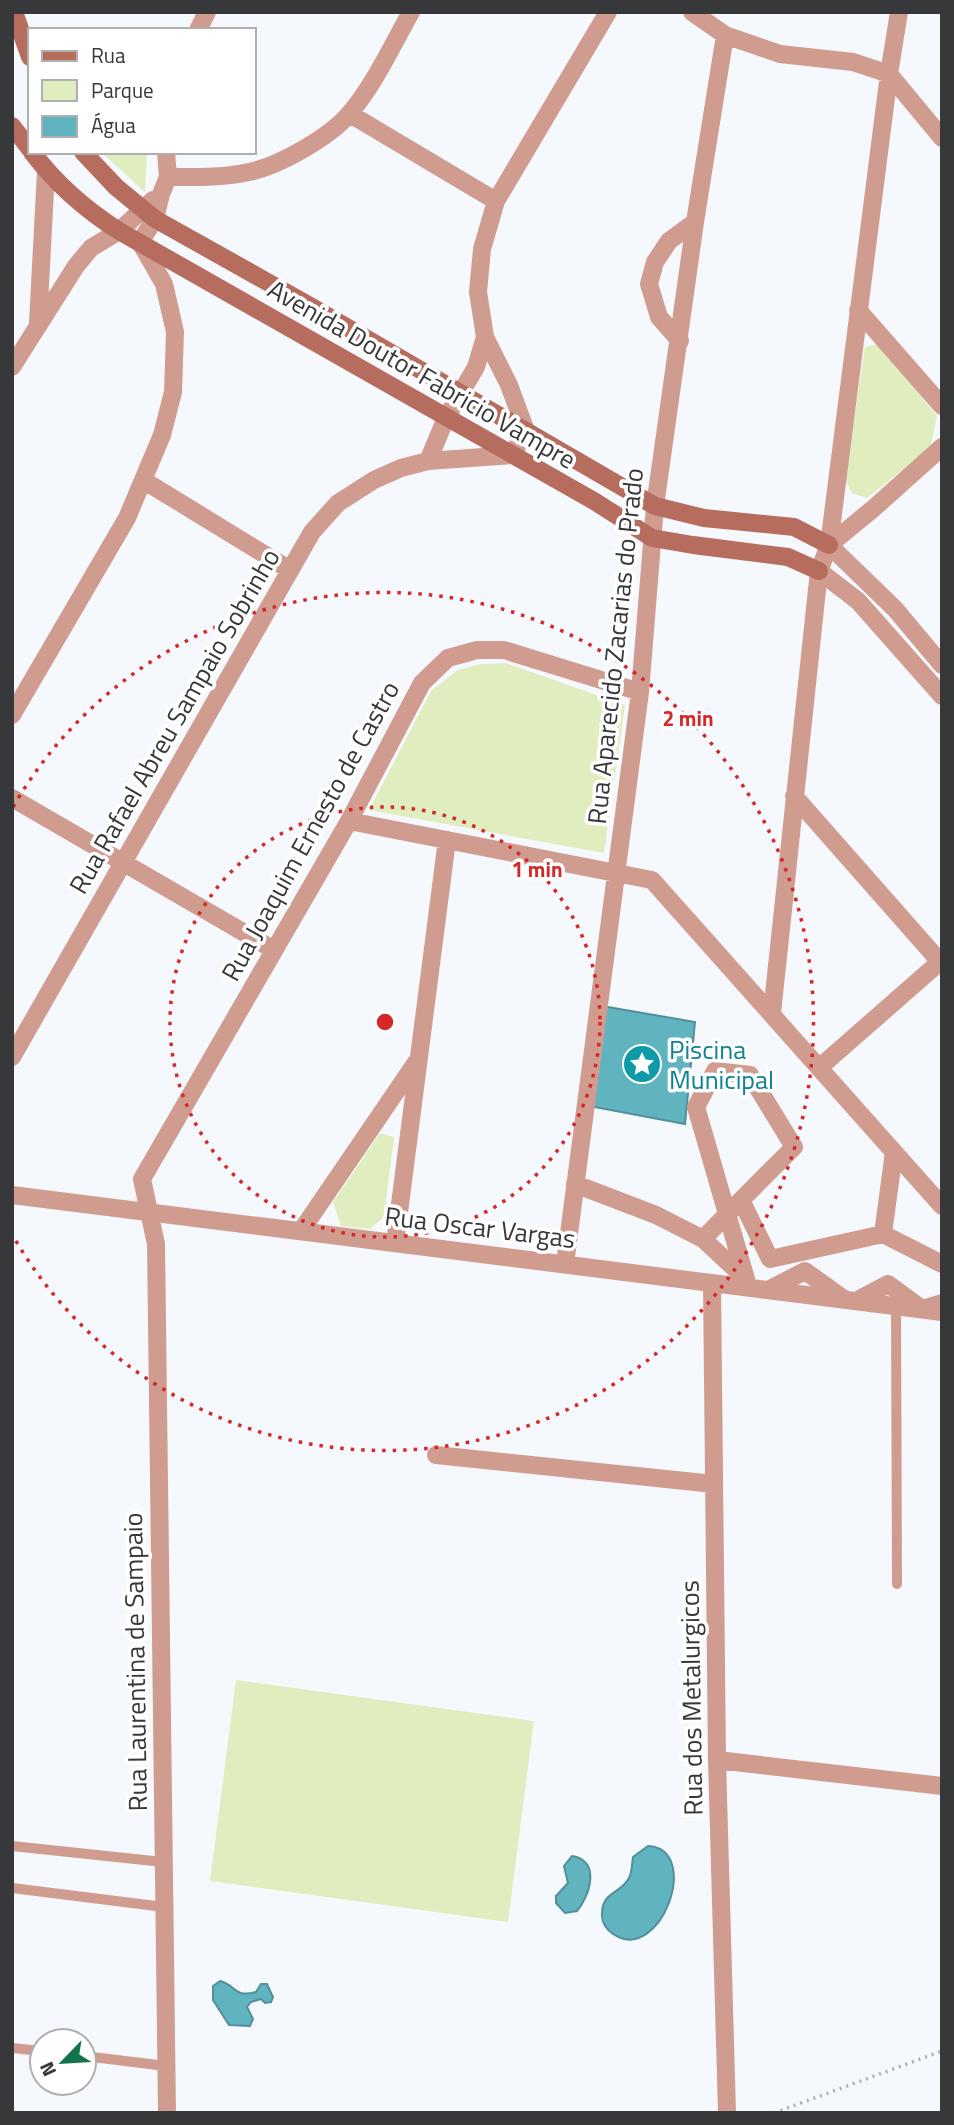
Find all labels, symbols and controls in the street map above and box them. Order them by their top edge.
legend [28,28,256,154]
text: Rua [91,39,126,71]
text: Parque [91,74,154,106]
text: Água [91,109,136,141]
street label: Avenida Doutor Fabricio Vampre [261,270,583,478]
street label: Rua Aparecido Zacarias do Prado [577,466,653,826]
street label: Rua Rafael Abreu Sampaio Sobrinho [59,541,289,901]
street label: Rua Joaquim Ernesto de Castro [211,674,409,988]
text: 2 min [662,702,714,734]
text: 1 min [511,853,563,885]
centre of rings [373,1010,397,1034]
place label: Piscina Municipal [669,1030,774,1099]
place icon: Piscina Municipal [621,1043,663,1085]
street label: Rua Oscar Vargas [383,1196,577,1258]
street label: Rua Laurentina de Sampaio [113,1512,157,1812]
street label: Rua dos Metalurgicos [669,1580,713,1816]
north arrow [28,2027,98,2097]
text: N [31,2057,63,2081]

